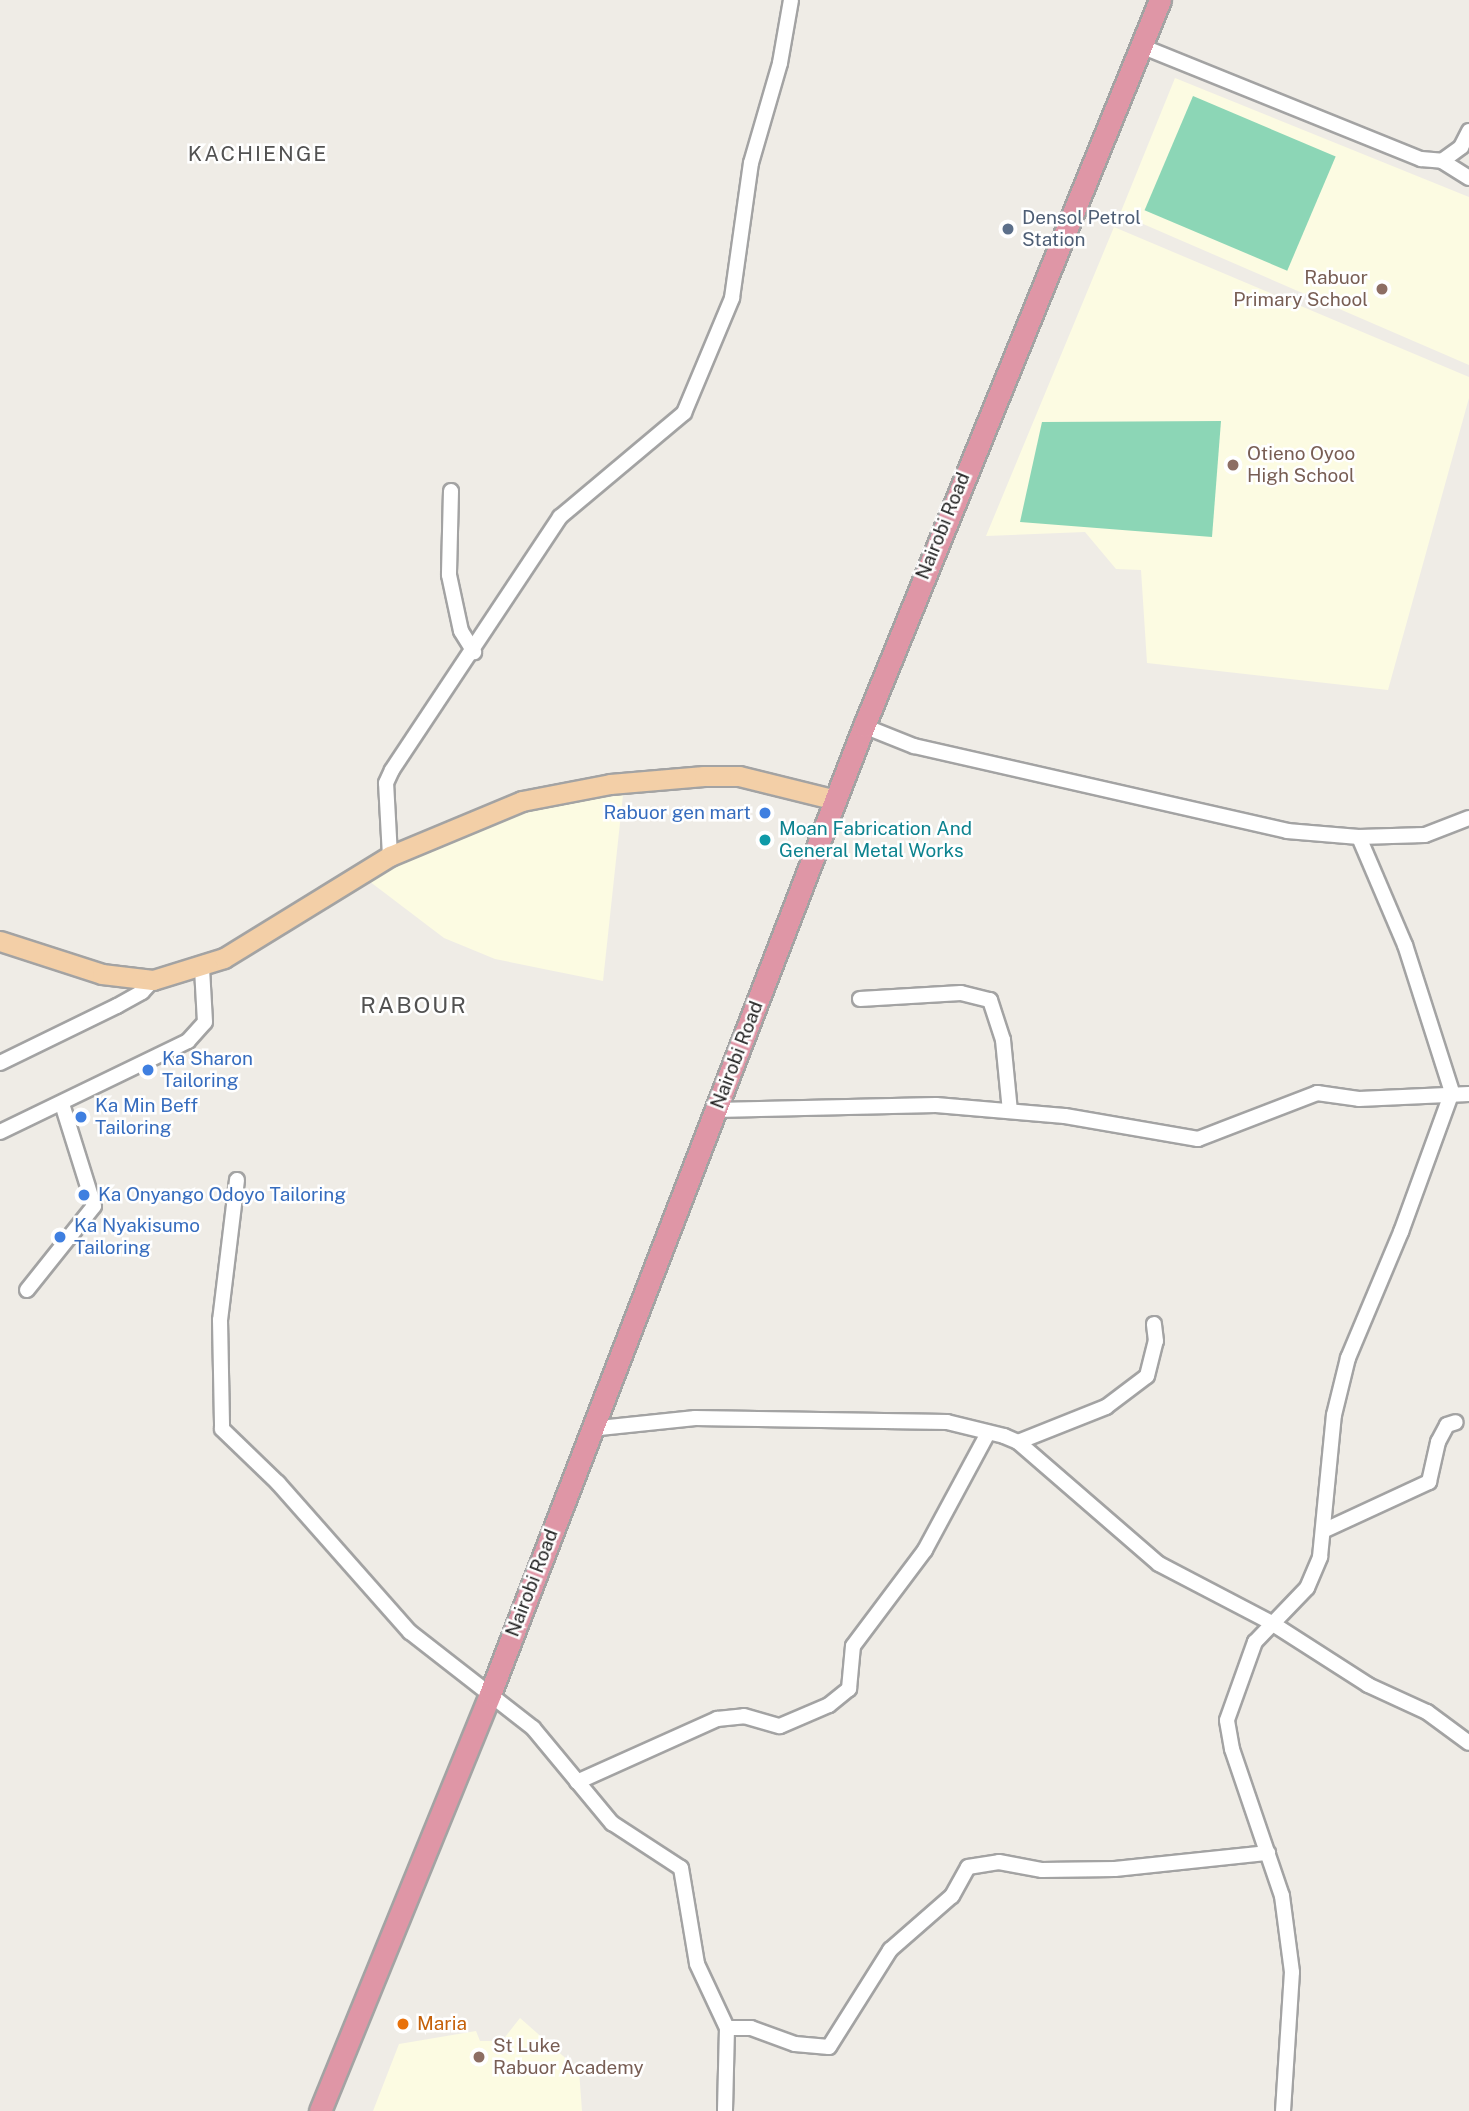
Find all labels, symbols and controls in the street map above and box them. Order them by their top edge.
district label: KACHIENGE [189,141,327,167]
place label: Densol Petrol Station [1022,207,1141,251]
marker: Densol Petrol Station [1000,221,1016,237]
place label: Rabuor Primary School [1233,267,1368,311]
marker: Rabuor Primary School [1374,281,1390,297]
place label: Otieno Oyoo High School [1247,443,1355,487]
marker: Otieno Oyoo High School [1225,457,1241,473]
street label: Nairobi Road [911,469,975,583]
place label: Rabuor gen mart [603,802,751,824]
marker: Rabuor gen mart [757,805,773,821]
place label: Moan Fabrication And General Metal Works [779,818,972,862]
marker: Moan Fabrication And General Metal Works [757,832,773,848]
district label: RABOUR [361,991,467,1019]
street label: Nairobi Road [706,998,768,1112]
place label: Ka Sharon Tailoring [162,1048,253,1092]
marker: Ka Sharon Tailoring [140,1062,156,1078]
place label: Ka Min Beff Tailoring [95,1095,198,1139]
marker: Ka Min Beff Tailoring [73,1109,89,1125]
place label: Ka Onyango Odoyo Tailoring [98,1184,346,1206]
marker: Ka Onyango Odoyo Tailoring [76,1187,92,1203]
place label: Ka Nyakisumo Tailoring [74,1215,200,1259]
marker: Ka Nyakisumo Tailoring [52,1229,68,1245]
street label: Nairobi Road [501,1526,563,1640]
place label: Maria [417,2013,467,2035]
marker: Maria [395,2016,411,2032]
place label: St Luke Rabuor Academy [493,2035,644,2079]
marker: St Luke Rabuor Academy [471,2049,487,2065]

